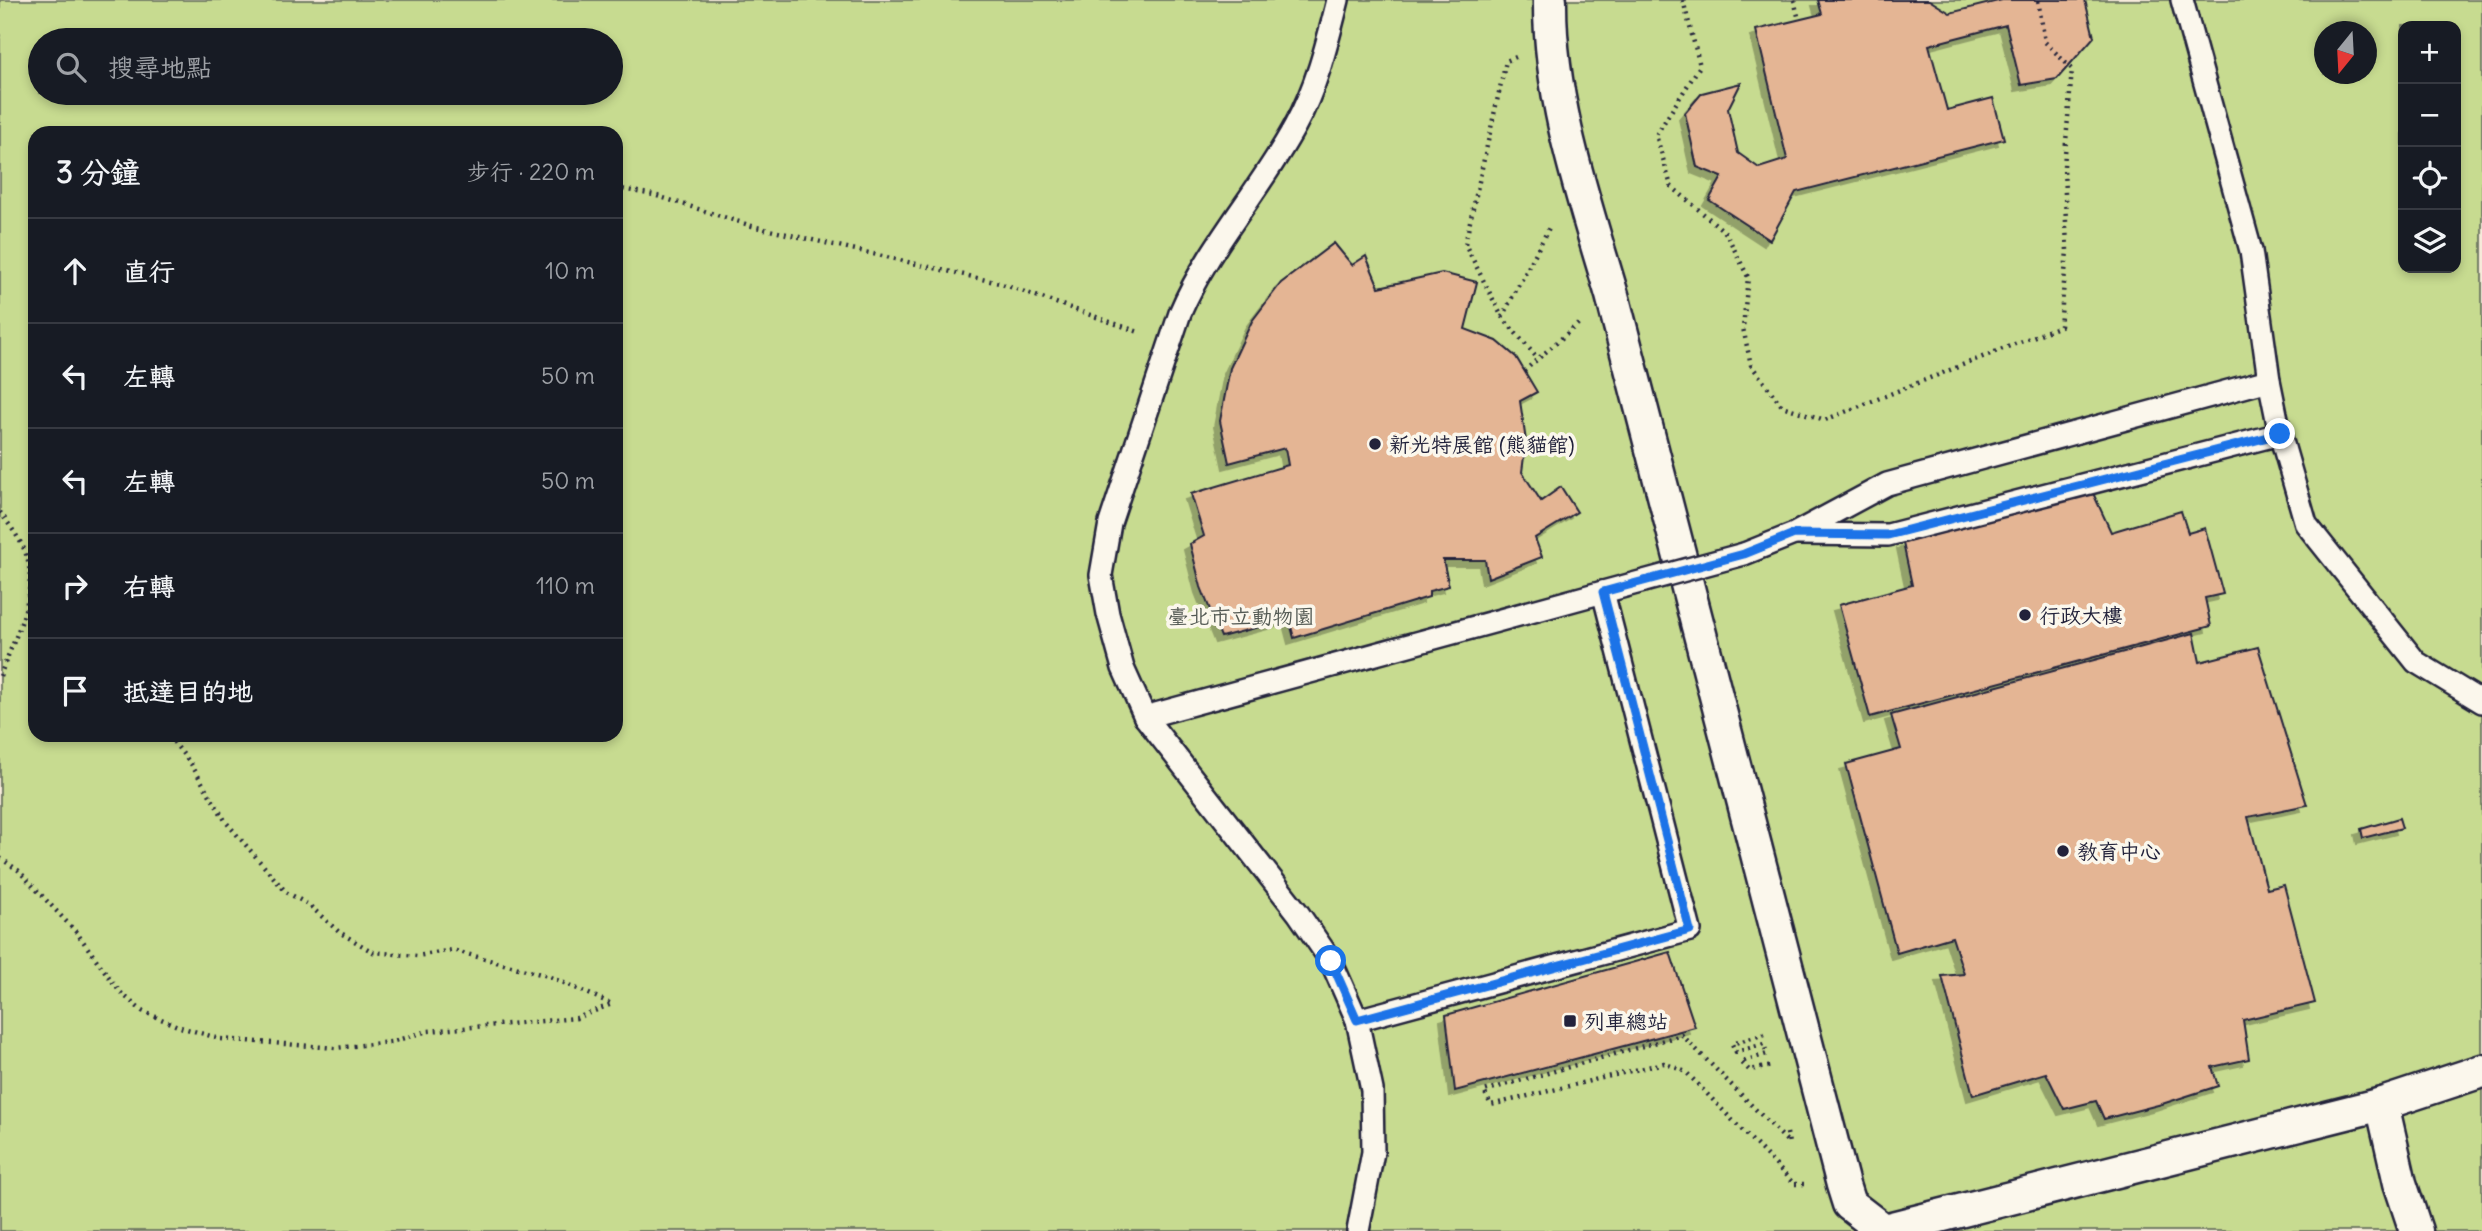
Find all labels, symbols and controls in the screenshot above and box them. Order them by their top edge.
north arrow [2314,21,2377,84]
map controls [2398,21,2461,273]
button: + [2398,21,2461,84]
search box [28,28,623,105]
icon: search [52,48,90,86]
text: 搜尋地點 [108,51,212,84]
button: − [2398,84,2461,147]
button: locate [2398,147,2461,210]
text: 3 分鐘 [56,153,140,191]
text: 步行 · 220 m [467,157,595,186]
button: layers [2398,210,2461,273]
icon: ahead [56,252,94,290]
text: 直行 [123,255,175,288]
text: 10 m [545,256,595,285]
icon: left [56,357,94,395]
text: 左轉 [123,360,175,393]
text: 50 m [541,361,595,390]
route end [2264,418,2295,449]
place label: 新光特展館 (熊貓館) [1389,431,1575,458]
marker: 新光特展館 (熊貓館) [1367,436,1383,452]
icon: left [56,462,94,500]
text: 左轉 [123,465,175,498]
text: 50 m [541,466,595,495]
icon: right [56,567,94,605]
text: 右轉 [123,570,175,603]
text: 110 m [536,571,595,600]
place label: 行政大樓 [2039,602,2123,629]
park label: 臺北市立動物園 [1168,603,1315,630]
marker: 行政大樓 [2017,607,2033,623]
icon: arrive [56,672,94,710]
text: 抵達目的地 [123,675,253,708]
place label: 教育中心 [2077,838,2161,865]
marker: 教育中心 [2055,843,2071,859]
route start [1315,945,1346,976]
place label: 列車總站 [1584,1008,1668,1035]
marker: 列車總站 [1562,1013,1578,1029]

